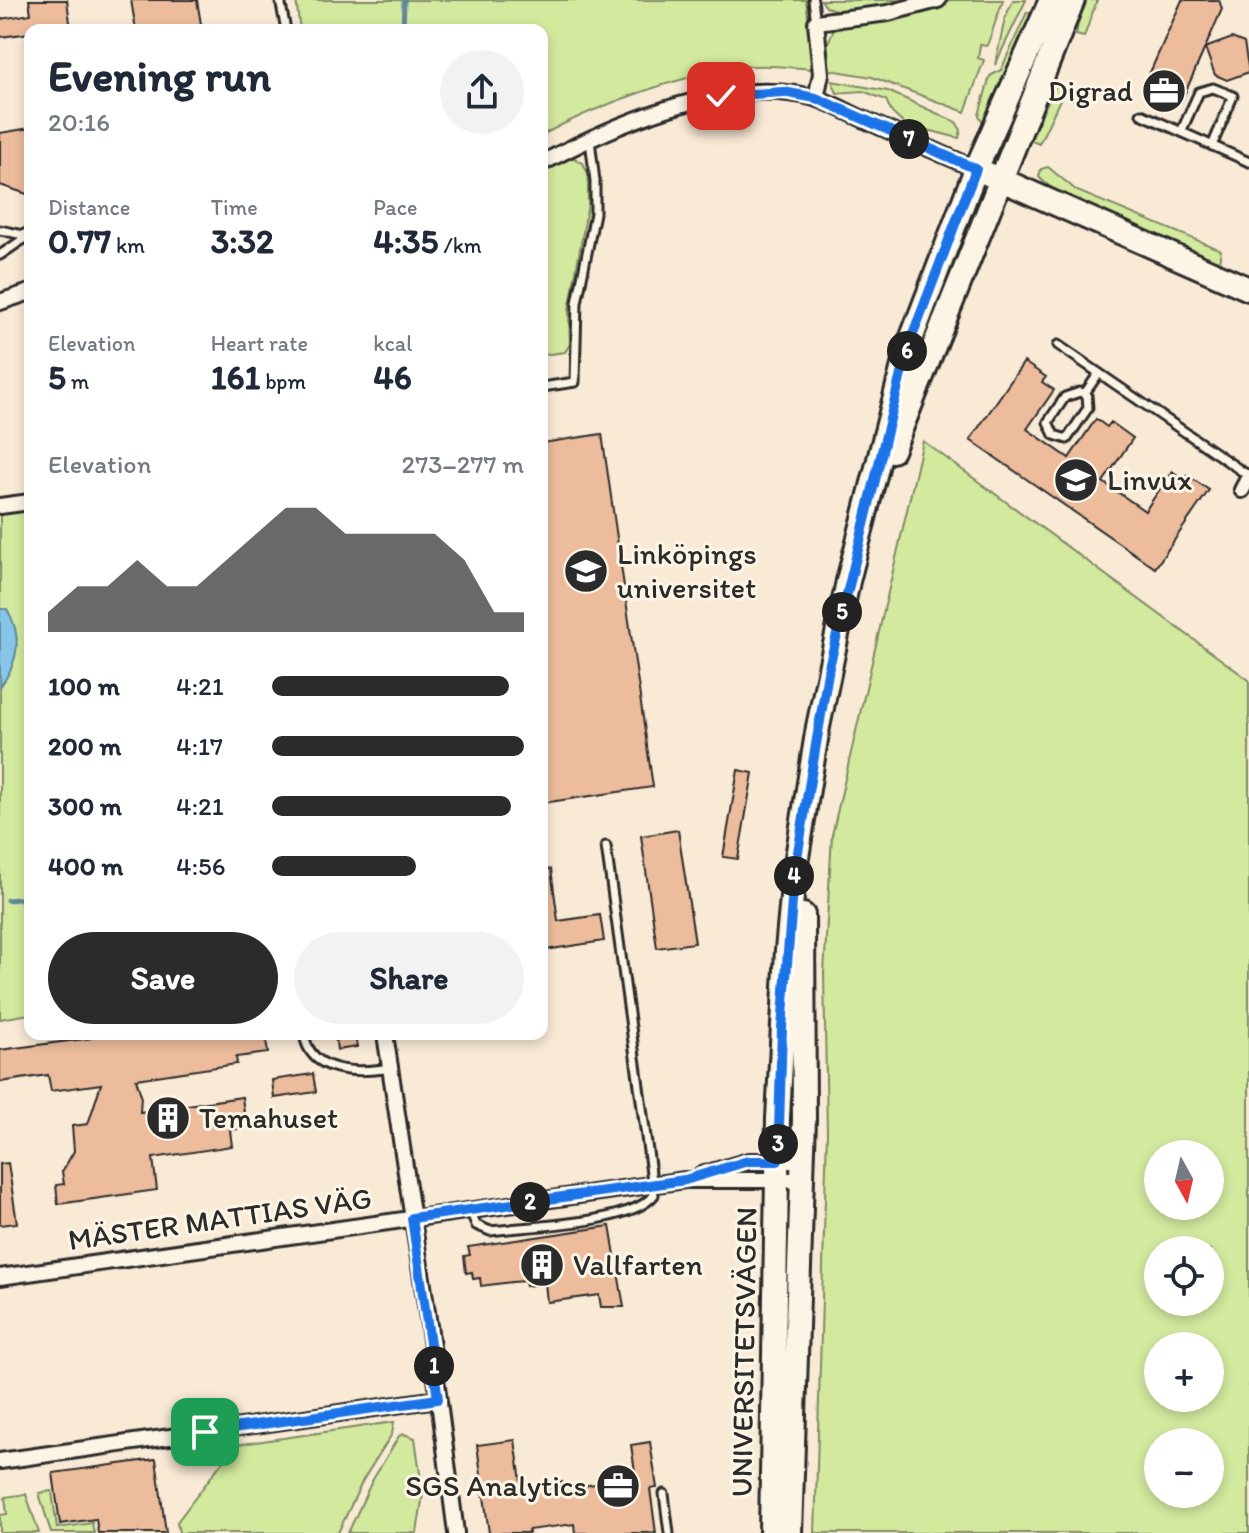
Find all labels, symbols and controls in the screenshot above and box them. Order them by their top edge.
text: Evening run [48,49,271,102]
button: share [440,50,524,134]
pin [687,62,755,130]
office icon: Digrad [1140,67,1188,115]
place label: Digrad [1048,72,1133,109]
icon: check [699,74,743,118]
text: 20:16 [48,106,110,138]
pin: 7 [889,119,929,159]
text: 7 [904,125,914,152]
text: Distance [48,194,130,221]
text: Time [211,194,258,221]
text: Pace [373,194,417,221]
text: 0.77 [48,221,111,262]
text: 3:32 [211,221,274,262]
text: 4:35 [373,221,438,262]
text: km [111,232,145,259]
text: /km [438,232,482,259]
text: Elevation [48,330,135,357]
text: Heart rate [211,330,308,357]
text: kcal [373,330,412,357]
pin: 6 [887,331,927,371]
text: 6 [901,337,913,364]
text: 5 [48,357,66,398]
text: 161 [211,357,260,398]
text: 46 [373,357,412,398]
text: m [66,368,89,395]
text: bpm [260,368,306,395]
text: Elevation [48,448,151,480]
text: 273–277 m [402,448,524,480]
school or university icon: Linvux [1052,456,1100,504]
place label: Linvux [1107,461,1192,498]
place label: Linköpings universitet [617,535,757,606]
school or university icon: Linköpings universitet [562,547,610,595]
pin: 5 [822,592,862,632]
text: 5 [836,598,848,625]
text: 100 m [48,670,120,702]
text: 4:21 [176,670,224,702]
text: 200 m [48,730,121,762]
text: 4:17 [176,730,223,762]
text: 300 m [48,790,122,822]
text: 4:21 [176,790,224,822]
text: 400 m [48,850,123,882]
text: 4:56 [176,850,225,882]
pin: 4 [774,856,814,896]
text: 4 [787,862,801,889]
button: Save [48,932,278,1024]
button: Share [294,932,524,1024]
building icon: Temahuset [144,1094,192,1142]
place label: Temahuset [199,1099,338,1136]
pin: 3 [758,1124,798,1164]
text: 3 [772,1130,784,1157]
north arrow [1144,1140,1224,1220]
map controls [1144,1140,1224,1508]
street label: MÄSTER MATTIAS VÄG [66,1179,374,1258]
pin: 2 [510,1182,550,1222]
text: 2 [524,1188,536,1215]
street label: UNIVERSITETSVÄGEN [722,1206,765,1498]
button: locate [1144,1236,1224,1316]
building icon: Vallfarten [518,1241,566,1289]
place label: Vallfarten [573,1246,703,1283]
button: + [1144,1332,1224,1412]
pin: 1 [414,1346,454,1386]
text: 1 [429,1352,439,1379]
pin [171,1398,239,1466]
icon: arrive [183,1410,227,1454]
button: − [1144,1428,1224,1508]
office icon: SGS Analytics [594,1462,642,1510]
place label: SGS Analytics [405,1467,587,1504]

